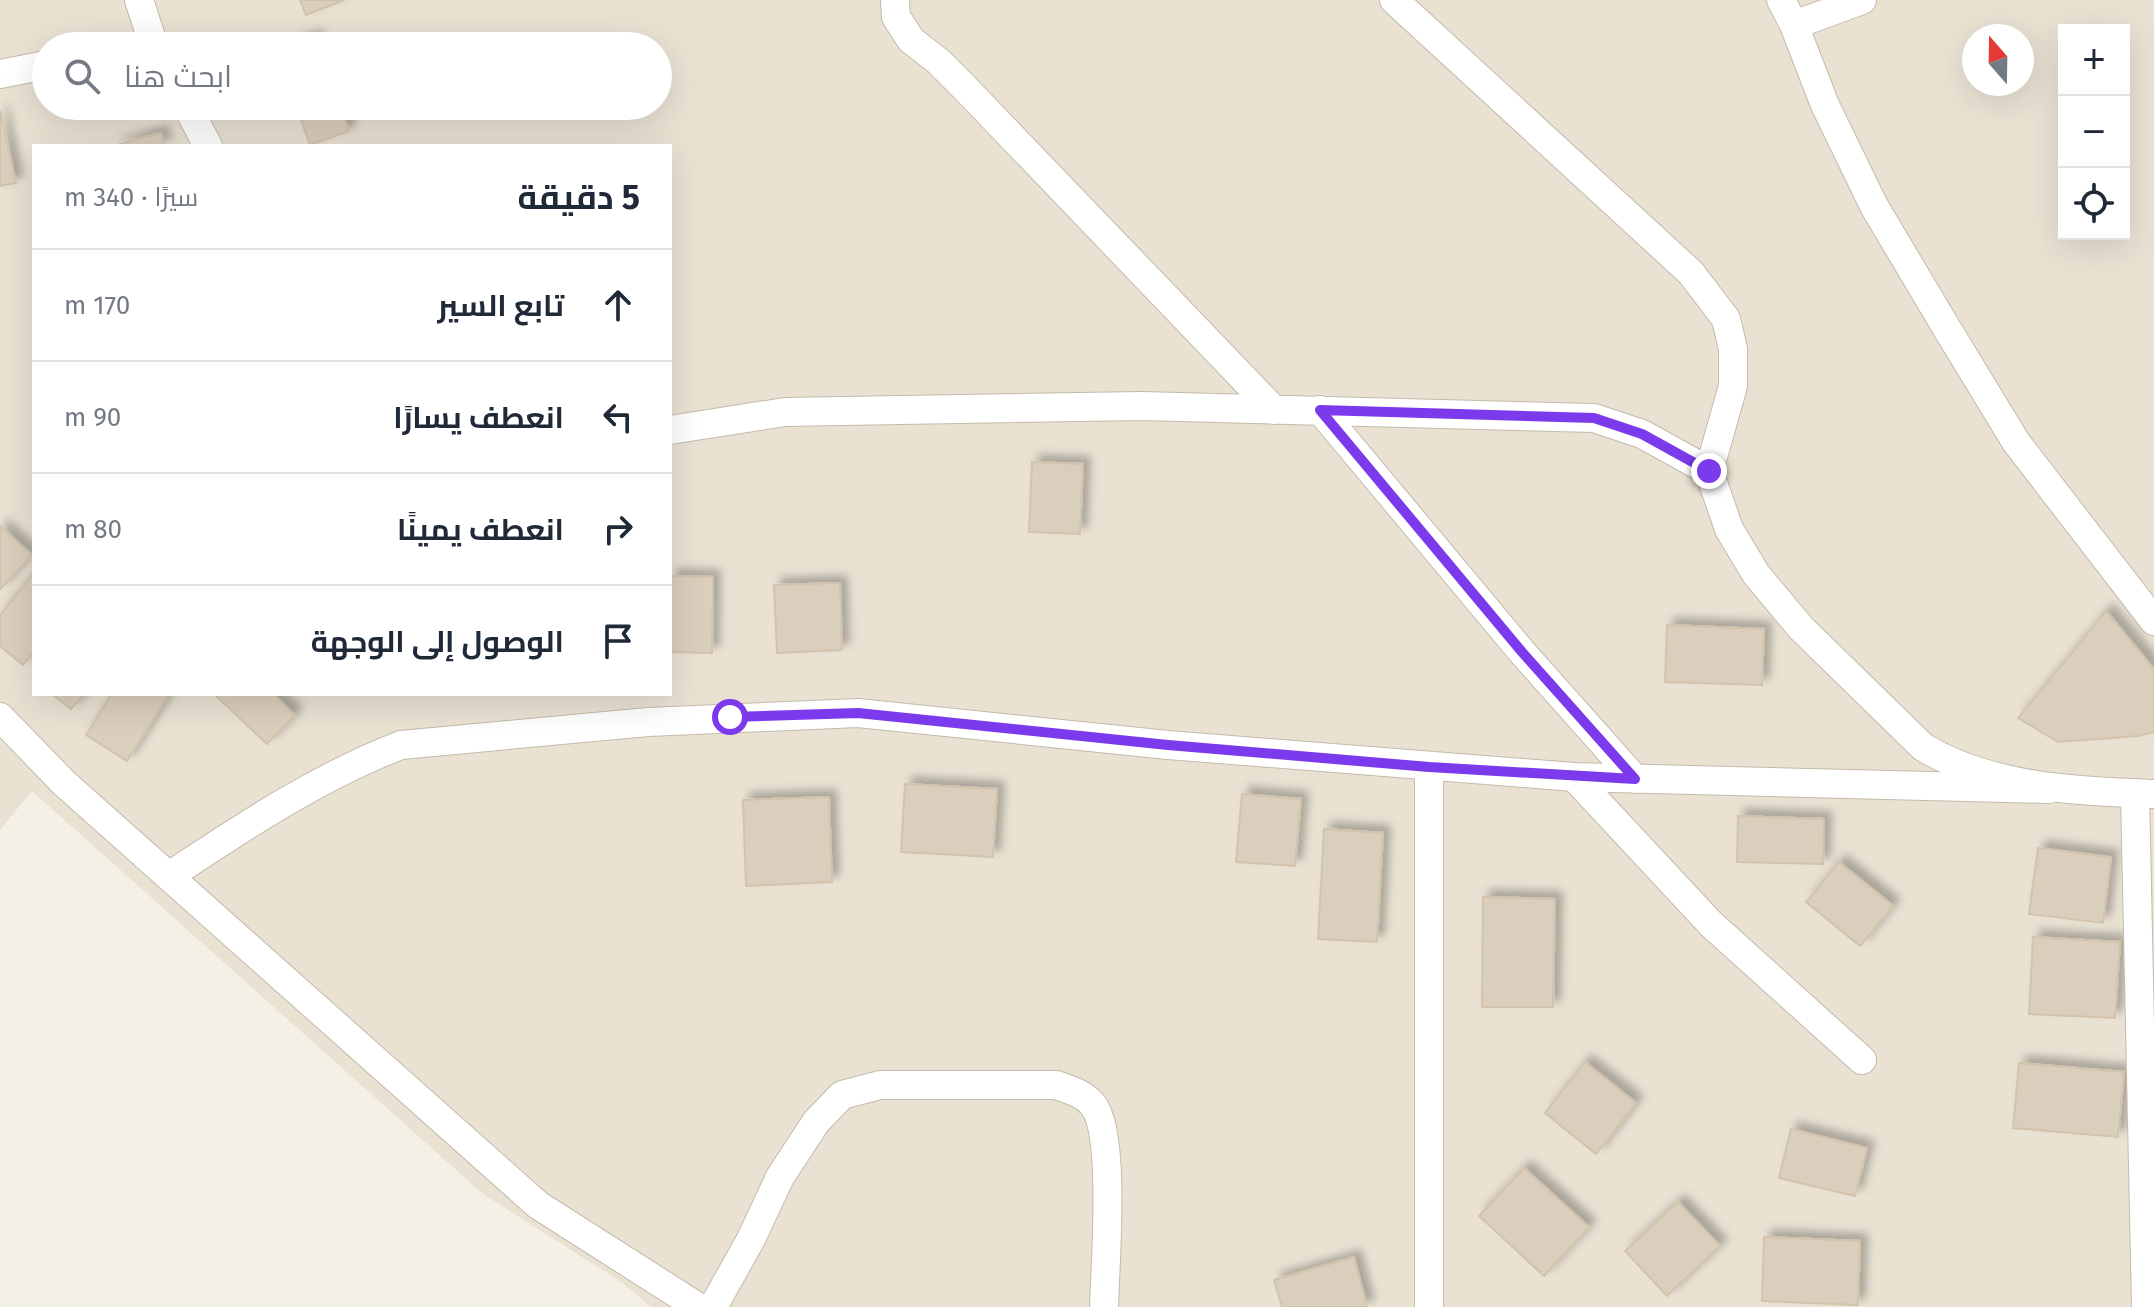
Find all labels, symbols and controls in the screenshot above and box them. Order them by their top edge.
north arrow [1962,24,2034,96]
map controls [2058,24,2130,240]
button: + [2058,24,2130,96]
search box [32,32,672,120]
icon: search [60,54,104,98]
text: ابحث هنا [124,59,232,95]
button: − [2058,96,2130,168]
button: locate [2058,168,2130,240]
text: 5 دقيقة [518,177,640,218]
text: سيرًا · 340 m [64,182,198,213]
icon: ahead [596,283,640,327]
text: تابع السير [438,288,564,324]
text: 170 m [64,290,130,321]
icon: left [596,395,640,439]
text: انعطف يسارًا [393,400,564,436]
text: 90 m [64,402,121,433]
route end [1691,453,1727,489]
icon: right [596,507,640,551]
text: انعطف يمينًا [397,512,564,548]
text: 80 m [64,514,122,545]
icon: arrive [596,619,640,663]
text: الوصول إلى الوجهة [311,624,564,660]
route start [712,699,748,735]

